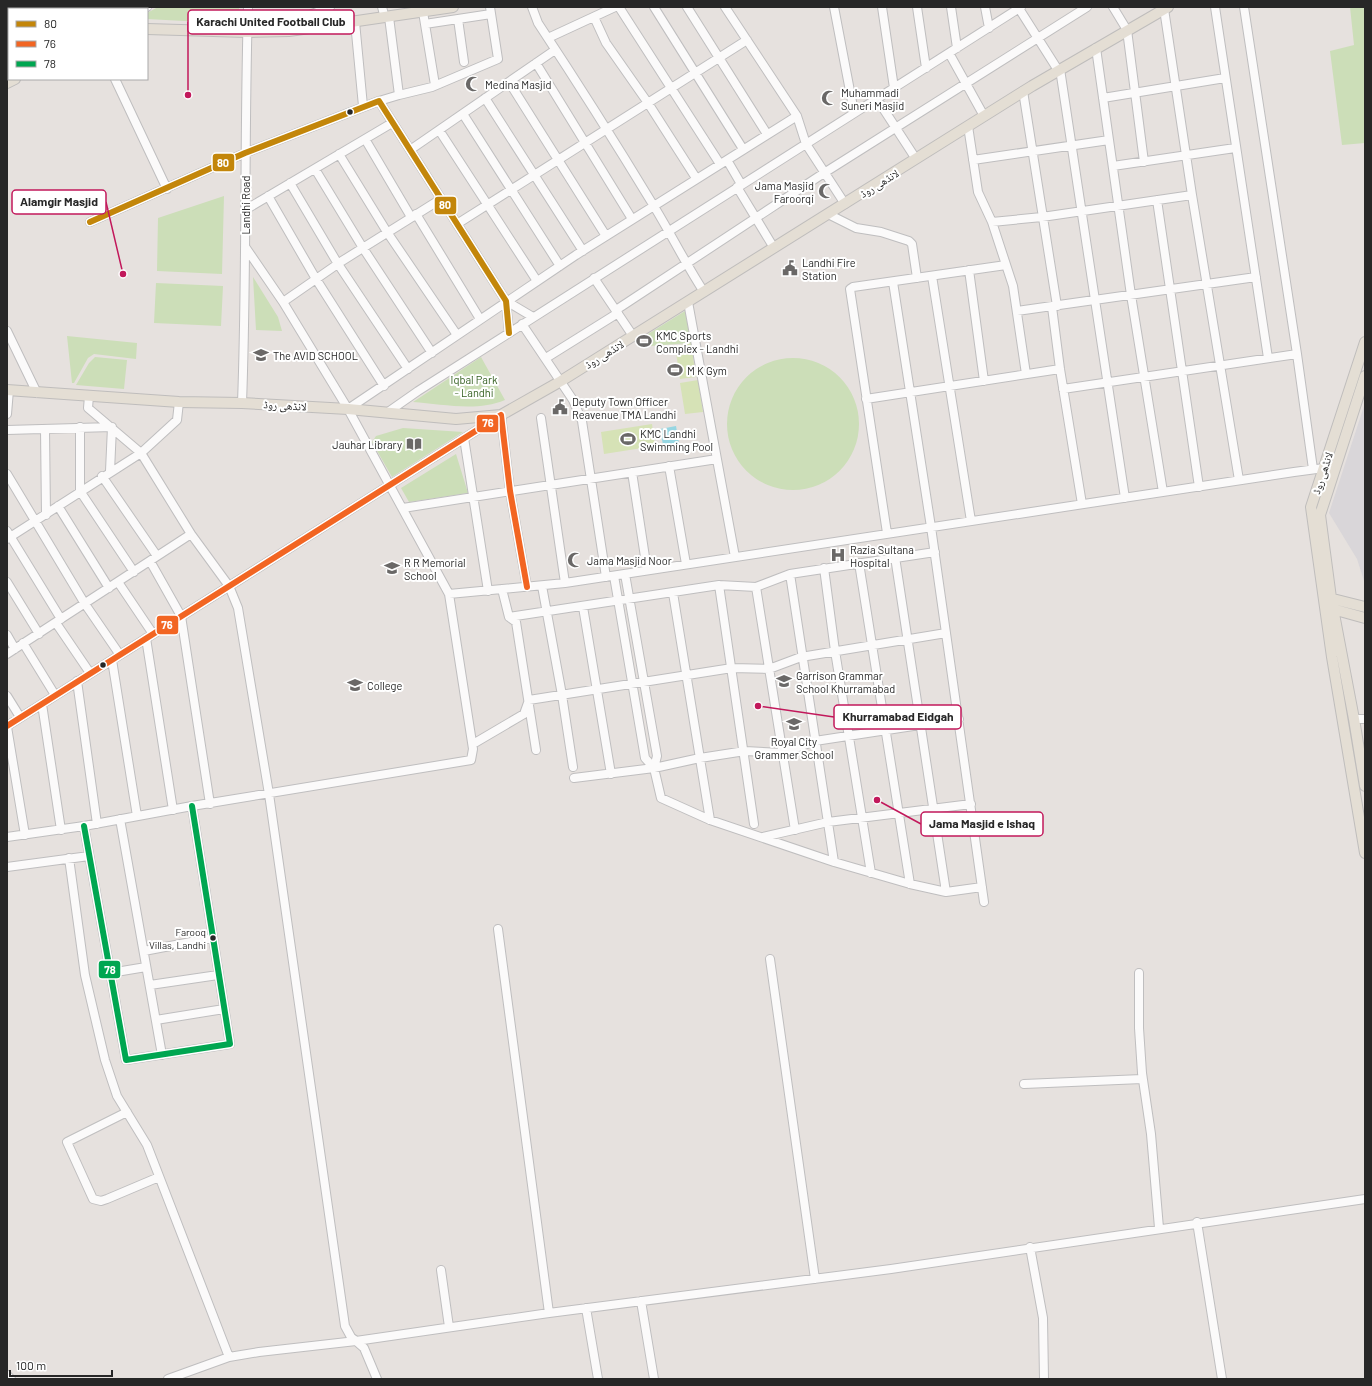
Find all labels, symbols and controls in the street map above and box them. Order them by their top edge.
legend [8,8,148,80]
callout: Karachi United Football Club [188,10,354,34]
text: Karachi United Football Club [196,14,346,28]
text: 80 [44,16,57,30]
text: 76 [44,36,56,50]
text: 78 [44,56,56,70]
mosque icon: Medina Masjid [464,75,482,93]
place label: Medina Masjid [485,78,552,91]
place label: Muhammadi Suneri Masjid [841,86,904,112]
mosque icon: Muhammadi Suneri Masjid [820,89,838,107]
unlabelled marker [345,107,355,117]
line badge: 80 [212,153,235,172]
text: 80 [217,156,229,169]
street label: لانڈھی روڈ [857,166,902,201]
street label: Landhi Road [239,176,252,234]
place label: Jama Masjid Faroorqi [755,179,814,205]
mosque icon: Jama Masjid Faroorqi [817,182,835,200]
callout: Alamgir Masjid [12,190,106,214]
text: Alamgir Masjid [20,194,98,208]
line badge: 80 [434,196,457,215]
text: 80 [439,198,451,211]
place label: Landhi Fire Station [802,256,856,282]
public building icon: Landhi Fire Station [781,259,799,277]
place label: KMC Sports Complex - Landhi [656,329,739,355]
sports icon: KMC Sports Complex - Landhi [635,332,653,350]
street label: لانڈھی روڈ [582,337,627,372]
school or university icon: The AVID SCHOOL [252,346,270,364]
place label: The AVID SCHOOL [273,349,358,362]
sports icon: M K Gym [666,361,684,379]
place label: M K Gym [687,364,727,377]
park label: Iqbal Park - Landhi [451,373,498,399]
place label: Deputy Town Officer Reavenue TMA Landhi [572,395,677,421]
street label: لانڈھی روڈ [263,397,307,414]
public building icon: Deputy Town Officer Reavenue TMA Landhi [551,398,569,416]
line badge: 76 [476,414,499,433]
text: 76 [482,416,494,429]
place label: KMC Landhi Swimming Pool [640,427,713,453]
sports icon: KMC Landhi Swimming Pool [619,430,637,448]
library icon: Jauhar Library [405,435,423,453]
place label: Jauhar Library [332,438,402,451]
street label: لانڈھی روڈ [1309,450,1336,496]
place label: Razia Sultana Hospital [850,543,914,569]
hospital icon: Razia Sultana Hospital [829,546,847,564]
mosque icon: Jama Masjid Noor [566,551,584,569]
place label: Jama Masjid Noor [587,554,672,567]
place label: R R Memorial School [404,556,466,582]
school or university icon: R R Memorial School [383,559,401,577]
line badge: 76 [156,615,179,635]
text: 76 [161,618,173,631]
unlabelled marker [98,660,108,670]
place label: Garrison Grammar School Khurramabad [796,669,895,695]
school or university icon: Garrison Grammar School Khurramabad [775,672,793,690]
school or university icon: College [346,676,364,694]
place label: College [367,679,402,692]
callout: Khurramabad Eidgah [834,705,961,729]
text: Khurramabad Eidgah [842,709,954,723]
school or university icon: Royal City Grammer School [785,715,803,733]
place label: Royal City Grammer School [754,735,834,761]
callout: Jama Masjid e Ishaq [921,812,1043,836]
text: Jama Masjid e Ishaq [929,816,1035,830]
place label: Farooq Villas, Landhi [149,926,206,951]
marker: Farooq Villas, Landhi [208,933,218,943]
line badge: 78 [98,960,121,979]
text: 78 [104,963,116,976]
scale bar [10,1352,112,1378]
text: 100 m [16,1358,46,1372]

